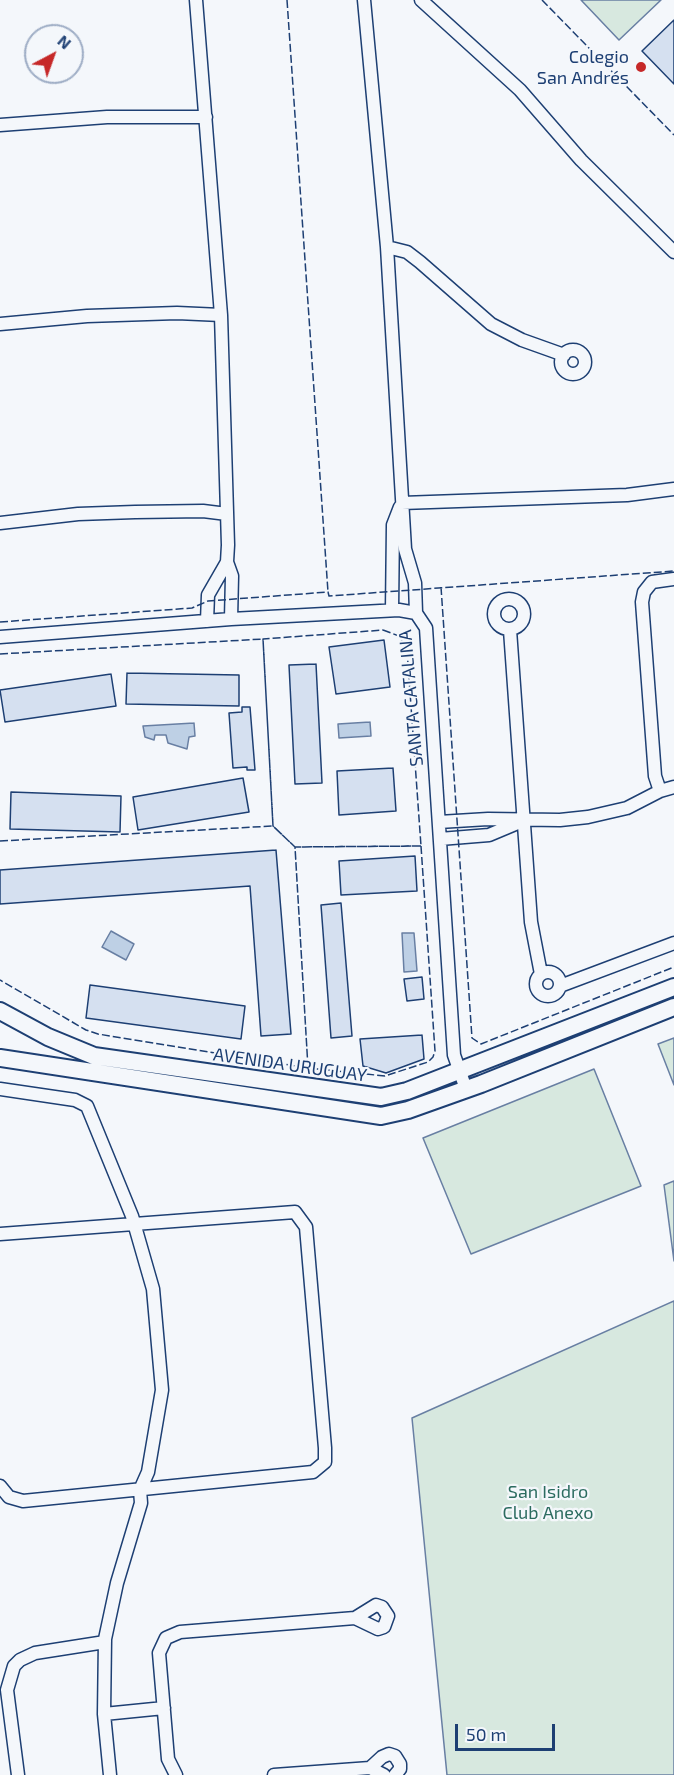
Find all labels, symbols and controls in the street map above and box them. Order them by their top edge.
north arrow [24,24,84,84]
text: N [54,31,75,53]
place label: Colegio San Andrés [537,46,629,88]
marker: Colegio San Andrés [634,60,648,74]
street label: SANTA CATALINA [394,629,428,767]
street label: AVENIDA URUGUAY [212,1044,368,1086]
park label: San Isidro Club Anexo [503,1481,593,1524]
scale bar [458,1712,558,1750]
text: 50 m [466,1723,506,1745]

